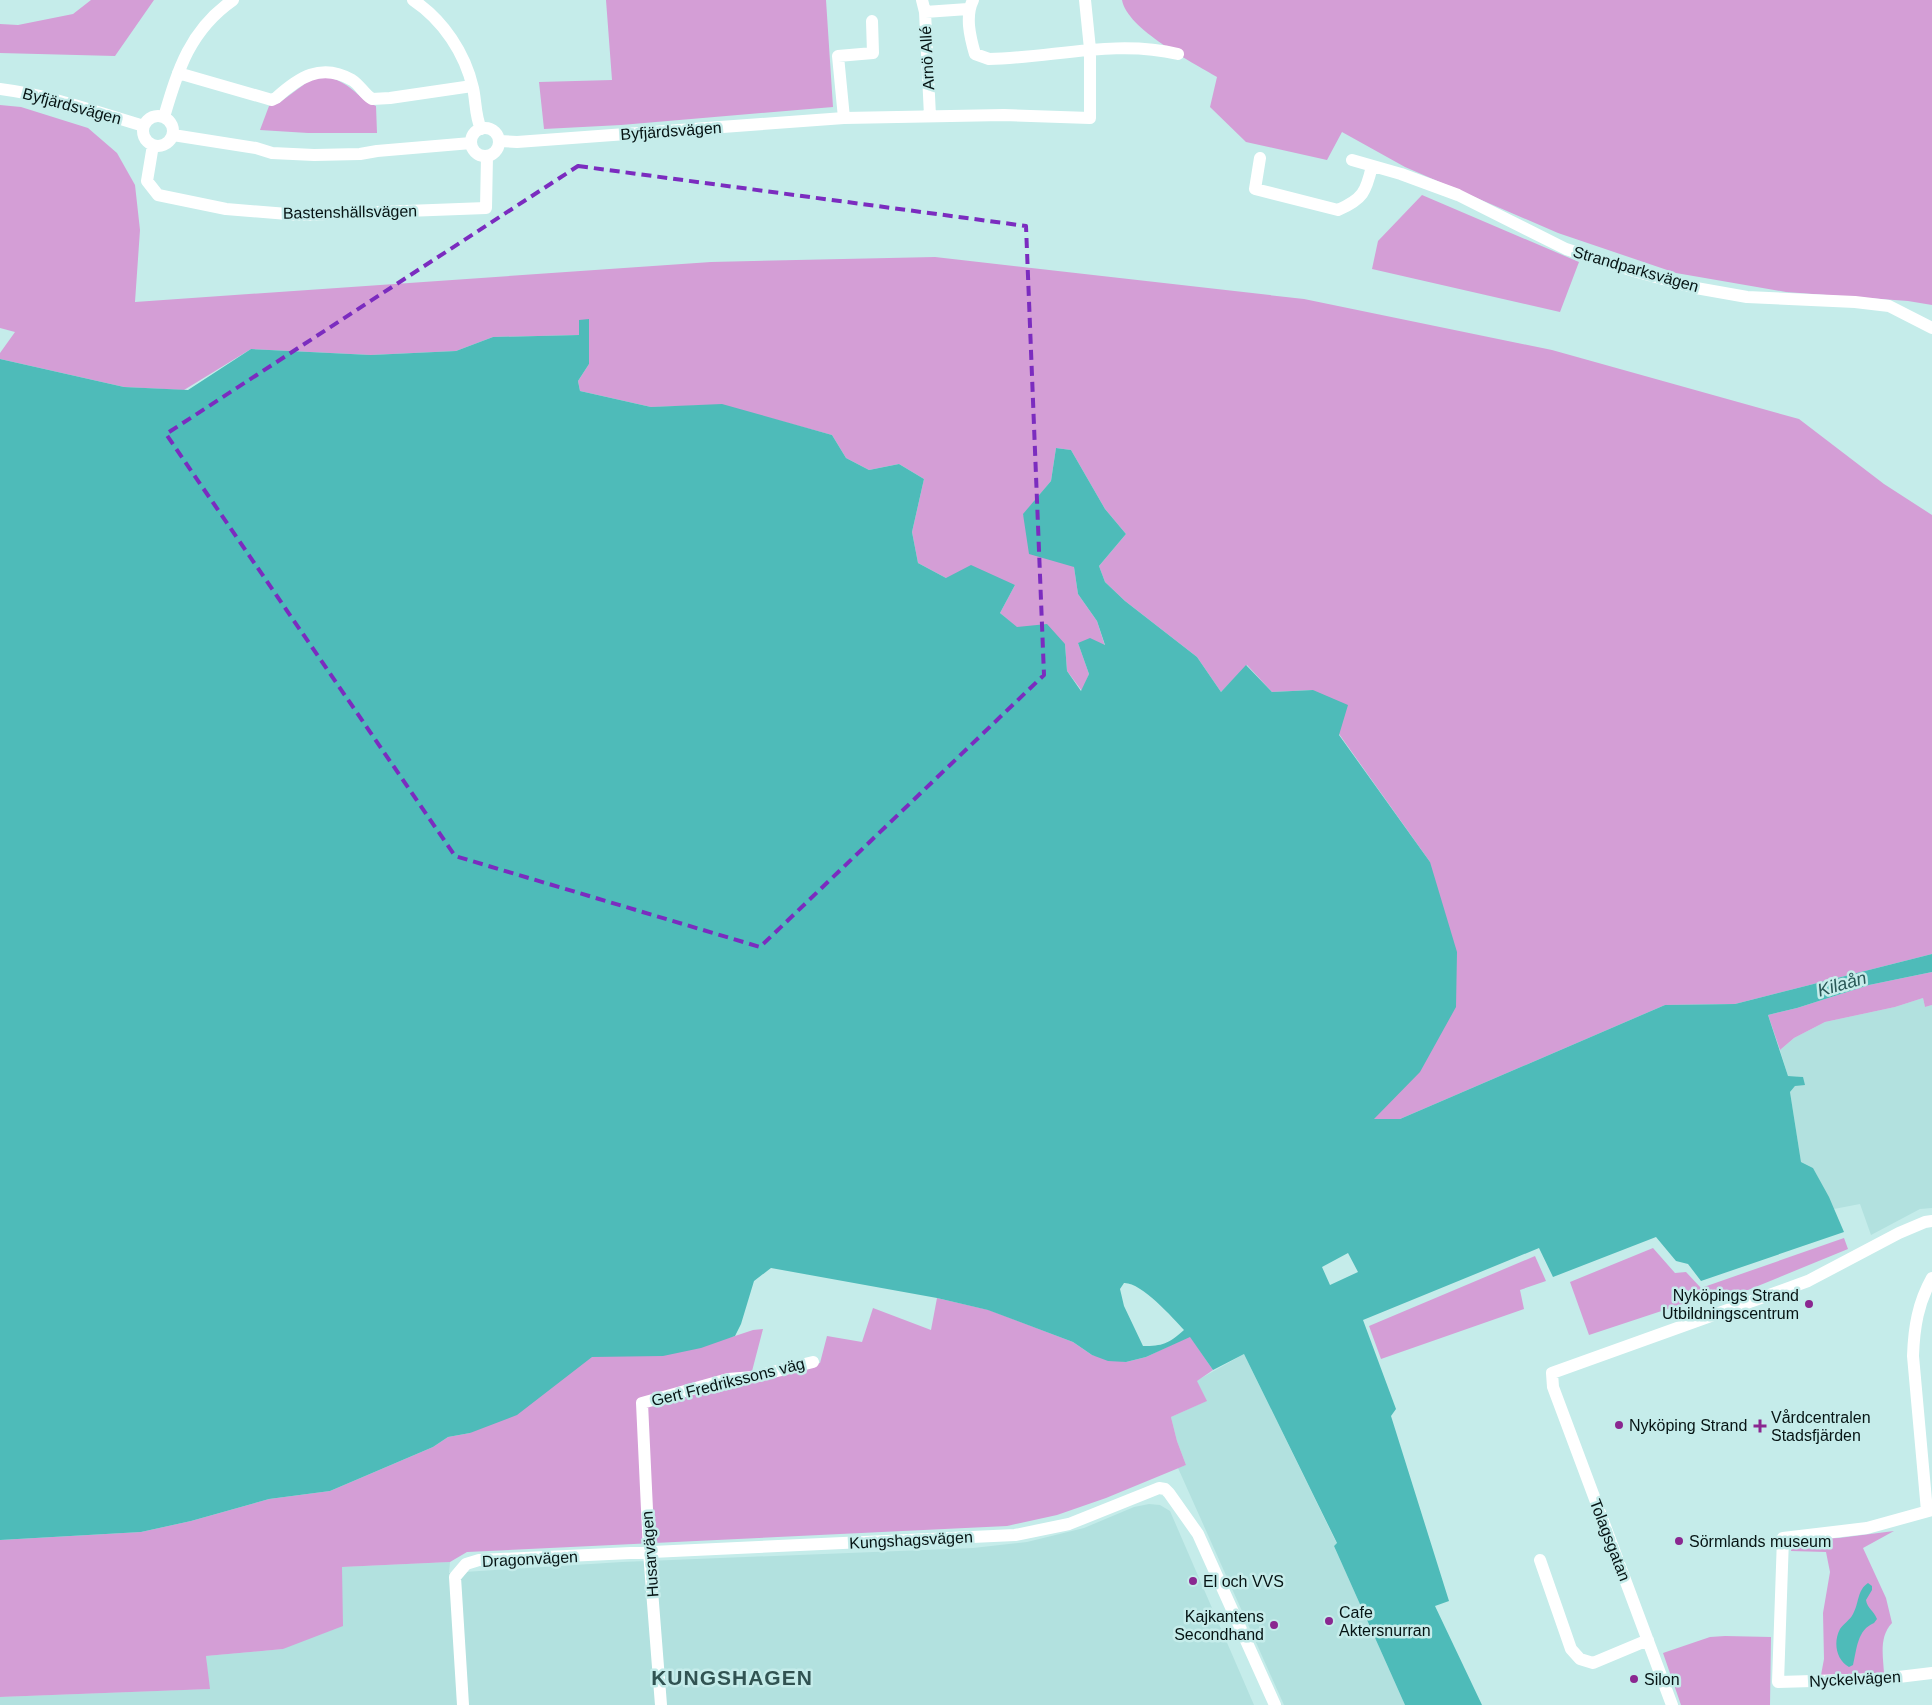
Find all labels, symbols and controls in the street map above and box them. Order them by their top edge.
street label: Arnö Allé [917,25,937,90]
street label: Byfjärdsvägen [21,85,123,127]
street label: Byfjärdsvägen [620,119,722,143]
street label: Bastenshällsvägen [283,202,417,222]
street label: Strandparksvägen [1571,243,1701,295]
water label: Kilaån [1815,967,1869,1001]
place label: Nyköpings Strand Utbildningscentrum [1662,1287,1799,1322]
marker: Nyköpings Strand Utbildningscentrum [1803,1298,1815,1310]
street label: Gert Fredrikssons väg [650,1355,806,1409]
place label: Vårdcentralen Stadsfjärden [1771,1409,1871,1444]
place label: Nyköping Strand [1629,1417,1747,1434]
marker: Nyköping Strand [1613,1419,1625,1431]
marker: Vårdcentralen Stadsfjärden [1753,1419,1767,1433]
street label: Tolagsgatan [1587,1497,1633,1583]
street label: Husarvägen [639,1510,661,1598]
street label: Kungshagsvägen [849,1528,973,1552]
place label: Sörmlands museum [1689,1533,1831,1550]
marker: Sörmlands museum [1673,1535,1685,1547]
street label: Dragonvägen [482,1548,578,1570]
place label: El och VVS [1203,1573,1284,1590]
marker: El och VVS [1187,1575,1199,1587]
place label: Cafe Aktersnurran [1339,1604,1431,1639]
place label: Kajkantens Secondhand [1174,1608,1264,1643]
marker: Cafe Aktersnurran [1323,1615,1335,1627]
marker: Kajkantens Secondhand [1268,1619,1280,1631]
district label: KUNGSHAGEN [651,1666,813,1689]
street label: Nyckelvägen [1809,1668,1901,1690]
place label: Silon [1644,1671,1680,1688]
marker: Silon [1628,1673,1640,1685]

